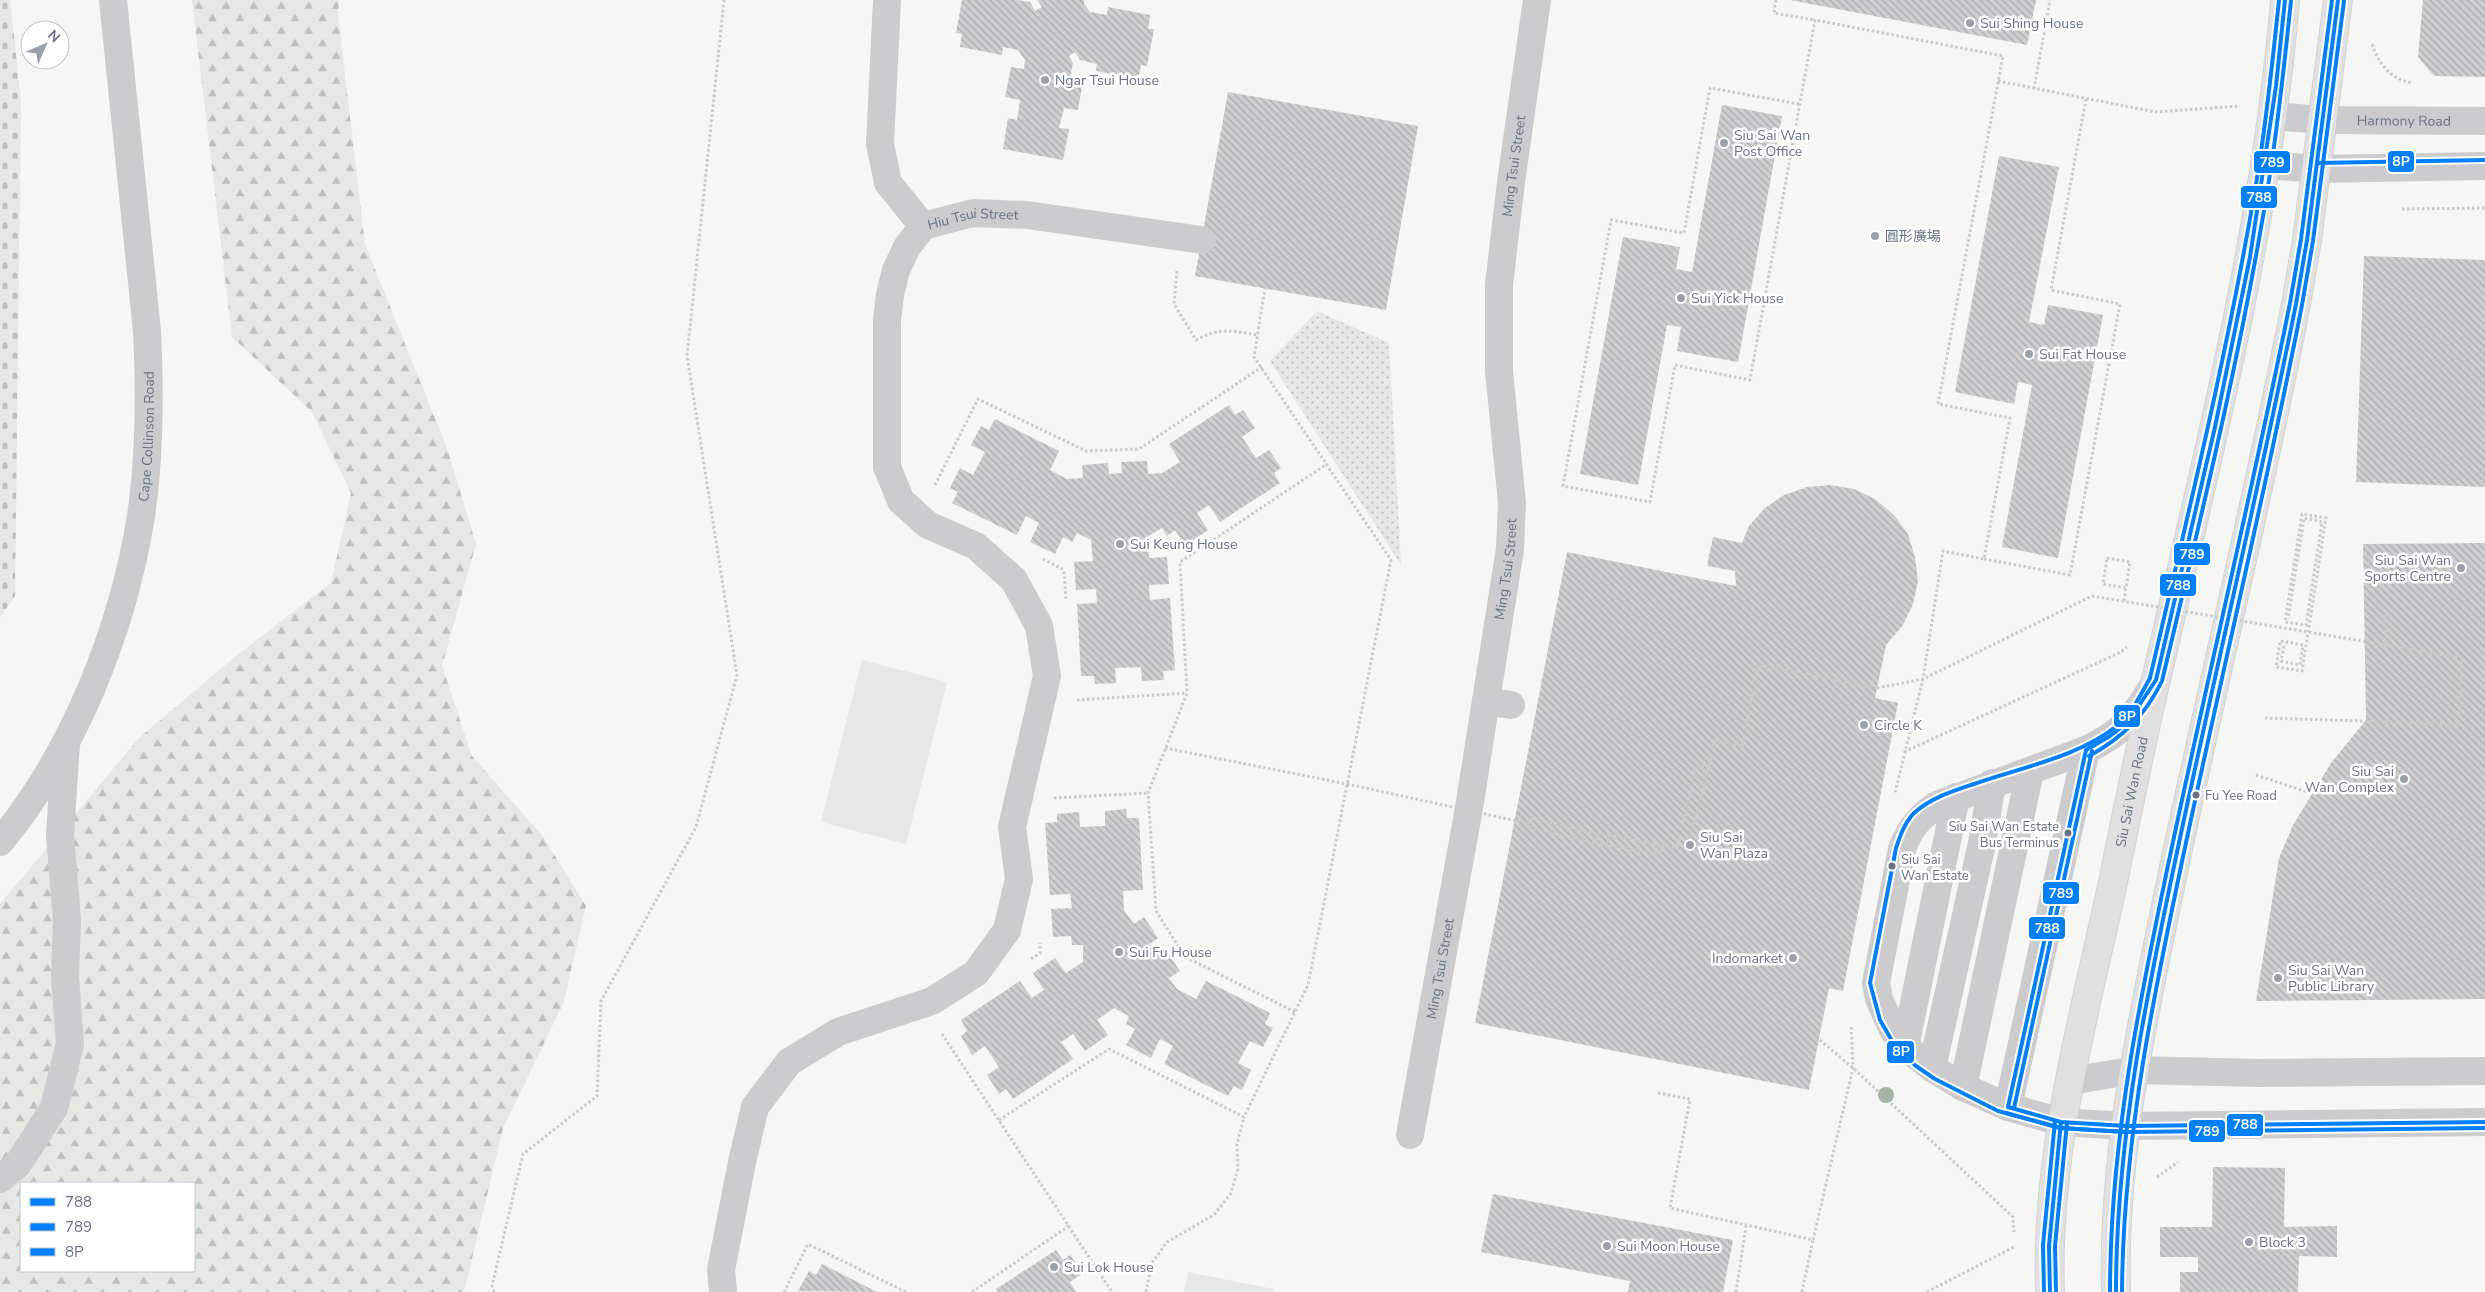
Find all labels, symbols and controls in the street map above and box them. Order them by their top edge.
place label: Sui Shing House [1980,14,2083,33]
marker: Sui Shing House [1964,17,1976,29]
north arrow [20,20,70,70]
text: N [43,26,64,47]
place label: Ngar Tsui House [1055,71,1159,90]
marker: Ngar Tsui House [1039,74,1051,86]
street label: Harmony Road [2357,111,2451,131]
street label: Ming Tsui Street [1498,114,1530,218]
place label: Siu Sai Wan Post Office [1734,126,1810,161]
marker: Siu Sai Wan Post Office [1718,137,1730,149]
line badge: 789 [2253,150,2291,174]
line badge: 8P [2387,150,2415,173]
text: 8P [2392,152,2410,171]
text: 789 [2259,153,2285,172]
line badge: 788 [2240,185,2278,209]
text: 788 [2246,188,2272,207]
street label: Hiu Tsui Street [925,204,1019,234]
place label: 圓形廣場 [1885,227,1941,246]
marker: 圓形廣場 [1869,230,1881,242]
place label: Sui Yick House [1691,289,1783,308]
marker: Sui Yick House [1675,292,1687,304]
place label: Sui Fat House [2039,345,2126,364]
marker: Sui Fat House [2023,348,2035,360]
street label: Cape Collinson Road [134,371,159,503]
street label: Ming Tsui Street [1490,518,1521,621]
place label: Sui Keung House [1130,535,1237,554]
marker: Sui Keung House [1114,538,1126,550]
line badge: 789 [2173,542,2211,566]
text: 789 [2179,545,2205,564]
place label: Siu Sai Wan Sports Centre [2364,551,2451,586]
marker: Siu Sai Wan Sports Centre [2455,562,2467,574]
line badge: 788 [2159,573,2197,597]
text: 788 [2165,576,2191,595]
line badge: 8P [2113,704,2141,728]
text: 8P [2118,707,2136,726]
place label: Circle K [1874,716,1922,735]
marker: Circle K [1858,719,1870,731]
street label: Siu Sai Wan Road [2111,735,2153,849]
place label: Siu Sai Wan Complex [2305,762,2395,797]
marker: Siu Sai Wan Complex [2398,773,2410,785]
place label: Fu Yee Road [2205,787,2277,805]
marker: Fu Yee Road [2191,790,2201,800]
place label: Siu Sai Wan Estate Bus Terminus [1948,818,2059,852]
place label: Siu Sai Wan Plaza [1700,828,1768,863]
marker: Siu Sai Wan Estate Bus Terminus [2063,828,2073,838]
marker: Siu Sai Wan Plaza [1684,839,1696,851]
place label: Siu Sai Wan Estate [1901,851,1969,885]
marker: Siu Sai Wan Estate [1887,861,1897,871]
line badge: 789 [2042,881,2080,905]
text: 789 [2048,884,2074,903]
line badge: 788 [2028,916,2066,940]
street label: Ming Tsui Street [1422,917,1459,1021]
text: 788 [2034,919,2060,938]
place label: Sui Fu House [1129,943,1212,962]
marker: Sui Fu House [1113,946,1125,958]
place label: Indomarket [1712,949,1783,968]
marker: Indomarket [1787,952,1799,964]
place label: Siu Sai Wan Public Library [2288,961,2375,996]
marker: Siu Sai Wan Public Library [2272,972,2284,984]
line badge: 8P [1886,1040,1915,1064]
text: 8P [1892,1042,1910,1061]
line badge: 788 [2226,1113,2264,1137]
text: 788 [2232,1115,2258,1134]
line badge: 789 [2188,1119,2226,1143]
text: 789 [2194,1122,2220,1141]
legend [20,1182,195,1272]
text: 788 [65,1192,92,1212]
text: 789 [65,1217,92,1237]
place label: Block 3 [2259,1233,2306,1252]
marker: Block 3 [2243,1236,2255,1248]
place label: Sui Moon House [1617,1237,1720,1256]
marker: Sui Moon House [1601,1240,1613,1252]
text: 8P [65,1242,84,1262]
place label: Sui Lok House [1064,1258,1154,1277]
marker: Sui Lok House [1048,1261,1060,1273]

